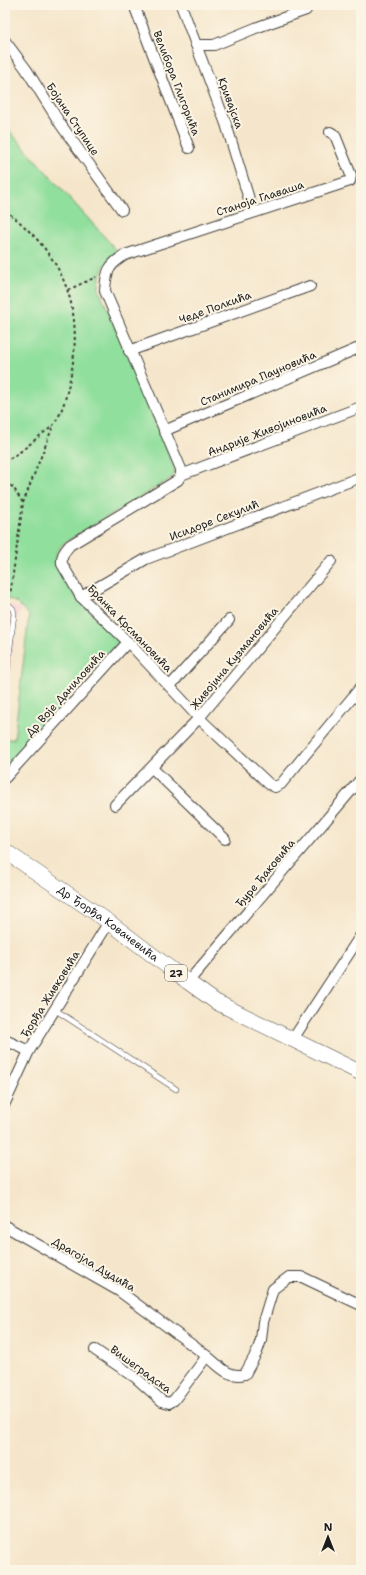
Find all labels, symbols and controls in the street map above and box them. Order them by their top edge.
street label: Велибора Глигорића [150,28,204,138]
street label: Кривајска [214,76,247,131]
street label: Бојана Ступице [43,80,103,159]
street label: Станоја Главаша [214,177,306,220]
street label: Чеде Полкића [177,287,253,327]
street label: Станимира Пауновића [198,347,318,410]
street label: Андрије Живојиновића [206,401,329,460]
street label: Исидоре Секулић [167,496,261,544]
street label: Бранка Крсмановића [84,581,176,676]
street label: Живојина Кузмановића [187,604,282,713]
street label: Др Воје Даниловића [22,647,109,740]
street label: Ђуре Ђаковића [232,836,299,911]
street label: Др Ђорђа Ковачевића [54,882,162,965]
street label: Ђорђа Живковића [18,948,83,1041]
road number: 27 [165,965,187,981]
street label: Драгојла Дудића [50,1234,138,1295]
street label: Вишеградска [107,1342,174,1397]
north arrow [308,1517,348,1557]
text: N [324,1520,333,1535]

